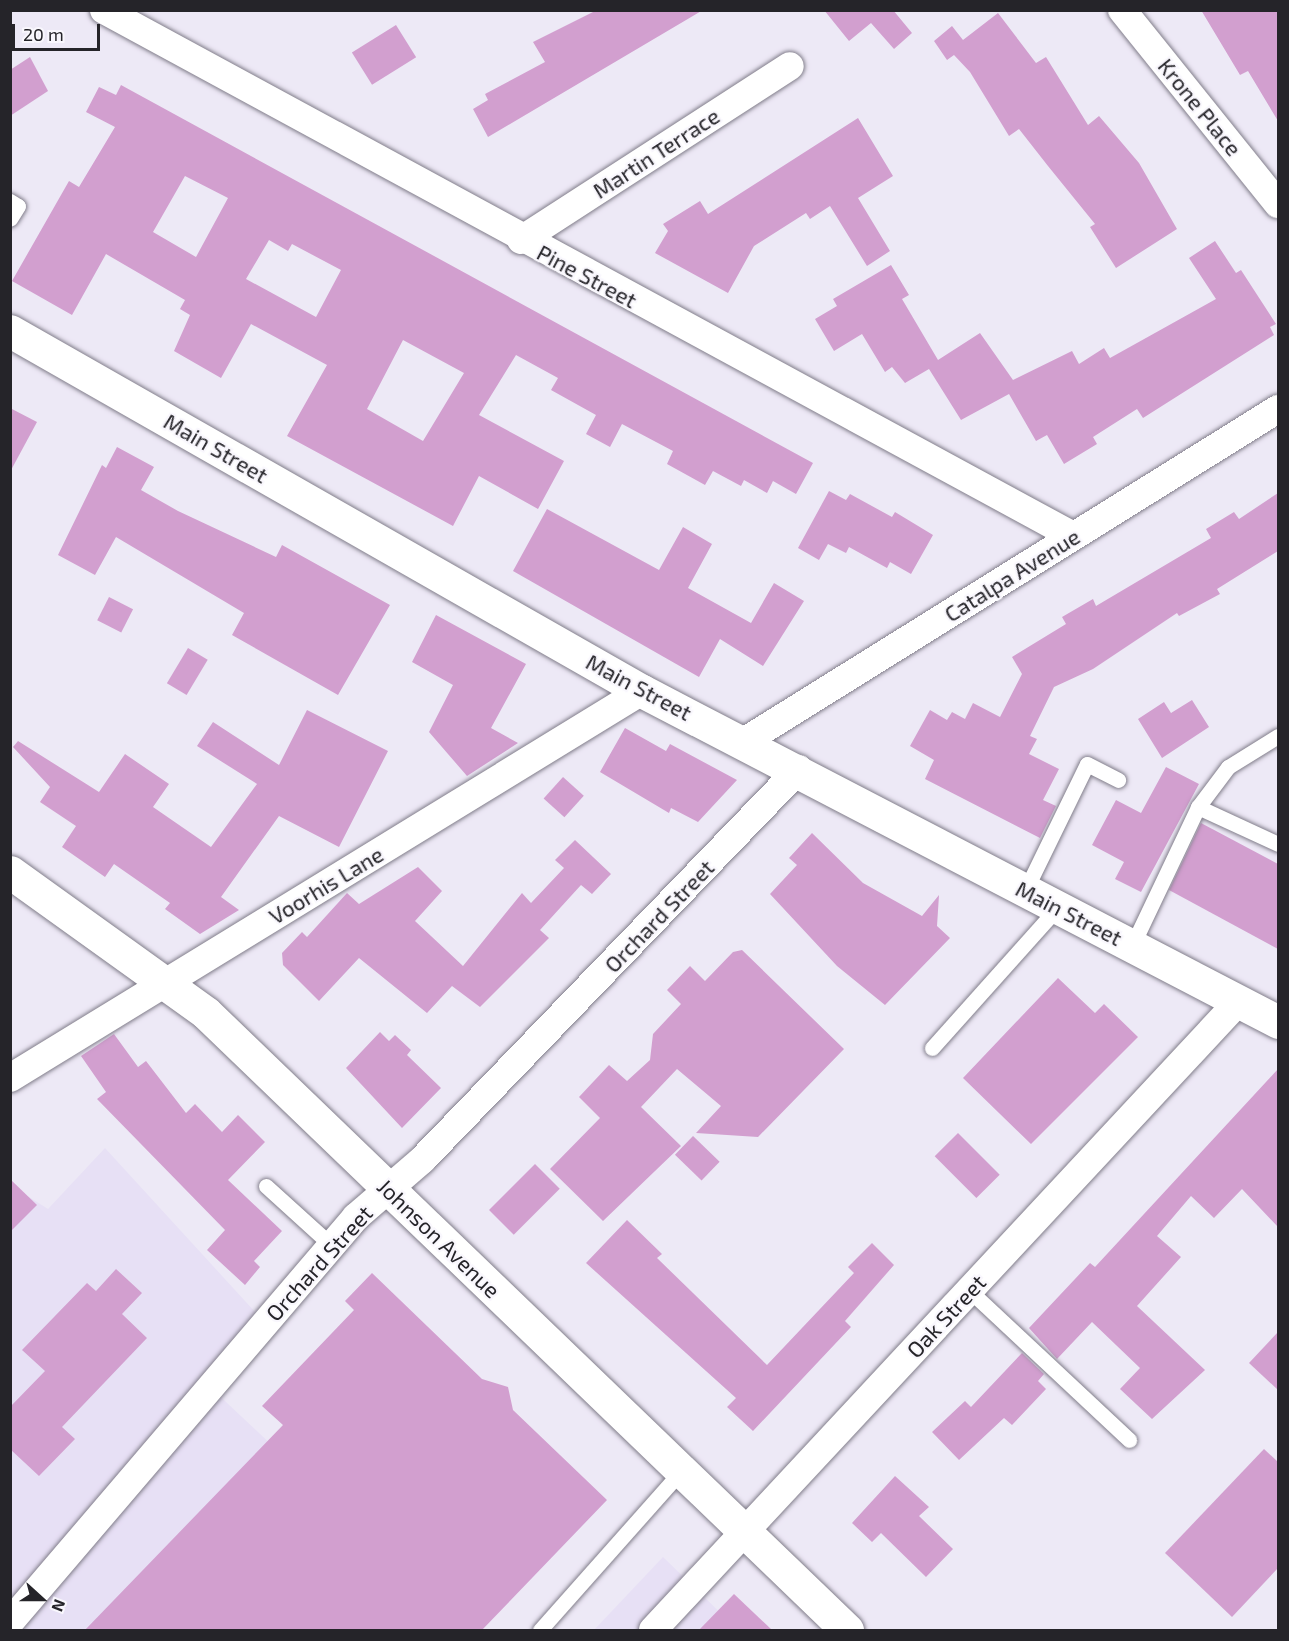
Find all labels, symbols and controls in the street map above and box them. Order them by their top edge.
scale bar [15,12,104,50]
text: 20 m [23,23,64,45]
street label: Krone Place [1153,53,1247,161]
street label: Martin Terrace [588,102,724,204]
street label: Pine Street [533,239,641,313]
street label: Main Street [159,408,273,488]
street label: Catalpa Avenue [939,523,1085,627]
street label: Main Street [582,648,696,726]
street label: Voorhis Lane [264,841,388,929]
street label: Orchard Street [599,854,719,978]
street label: Main Street [1011,875,1127,951]
street label: Johnson Avenue [372,1173,506,1303]
street label: Orchard Street [260,1200,378,1326]
street label: Oak Street [901,1269,991,1363]
north arrow [12,1569,72,1629]
text: N [48,1597,70,1614]

